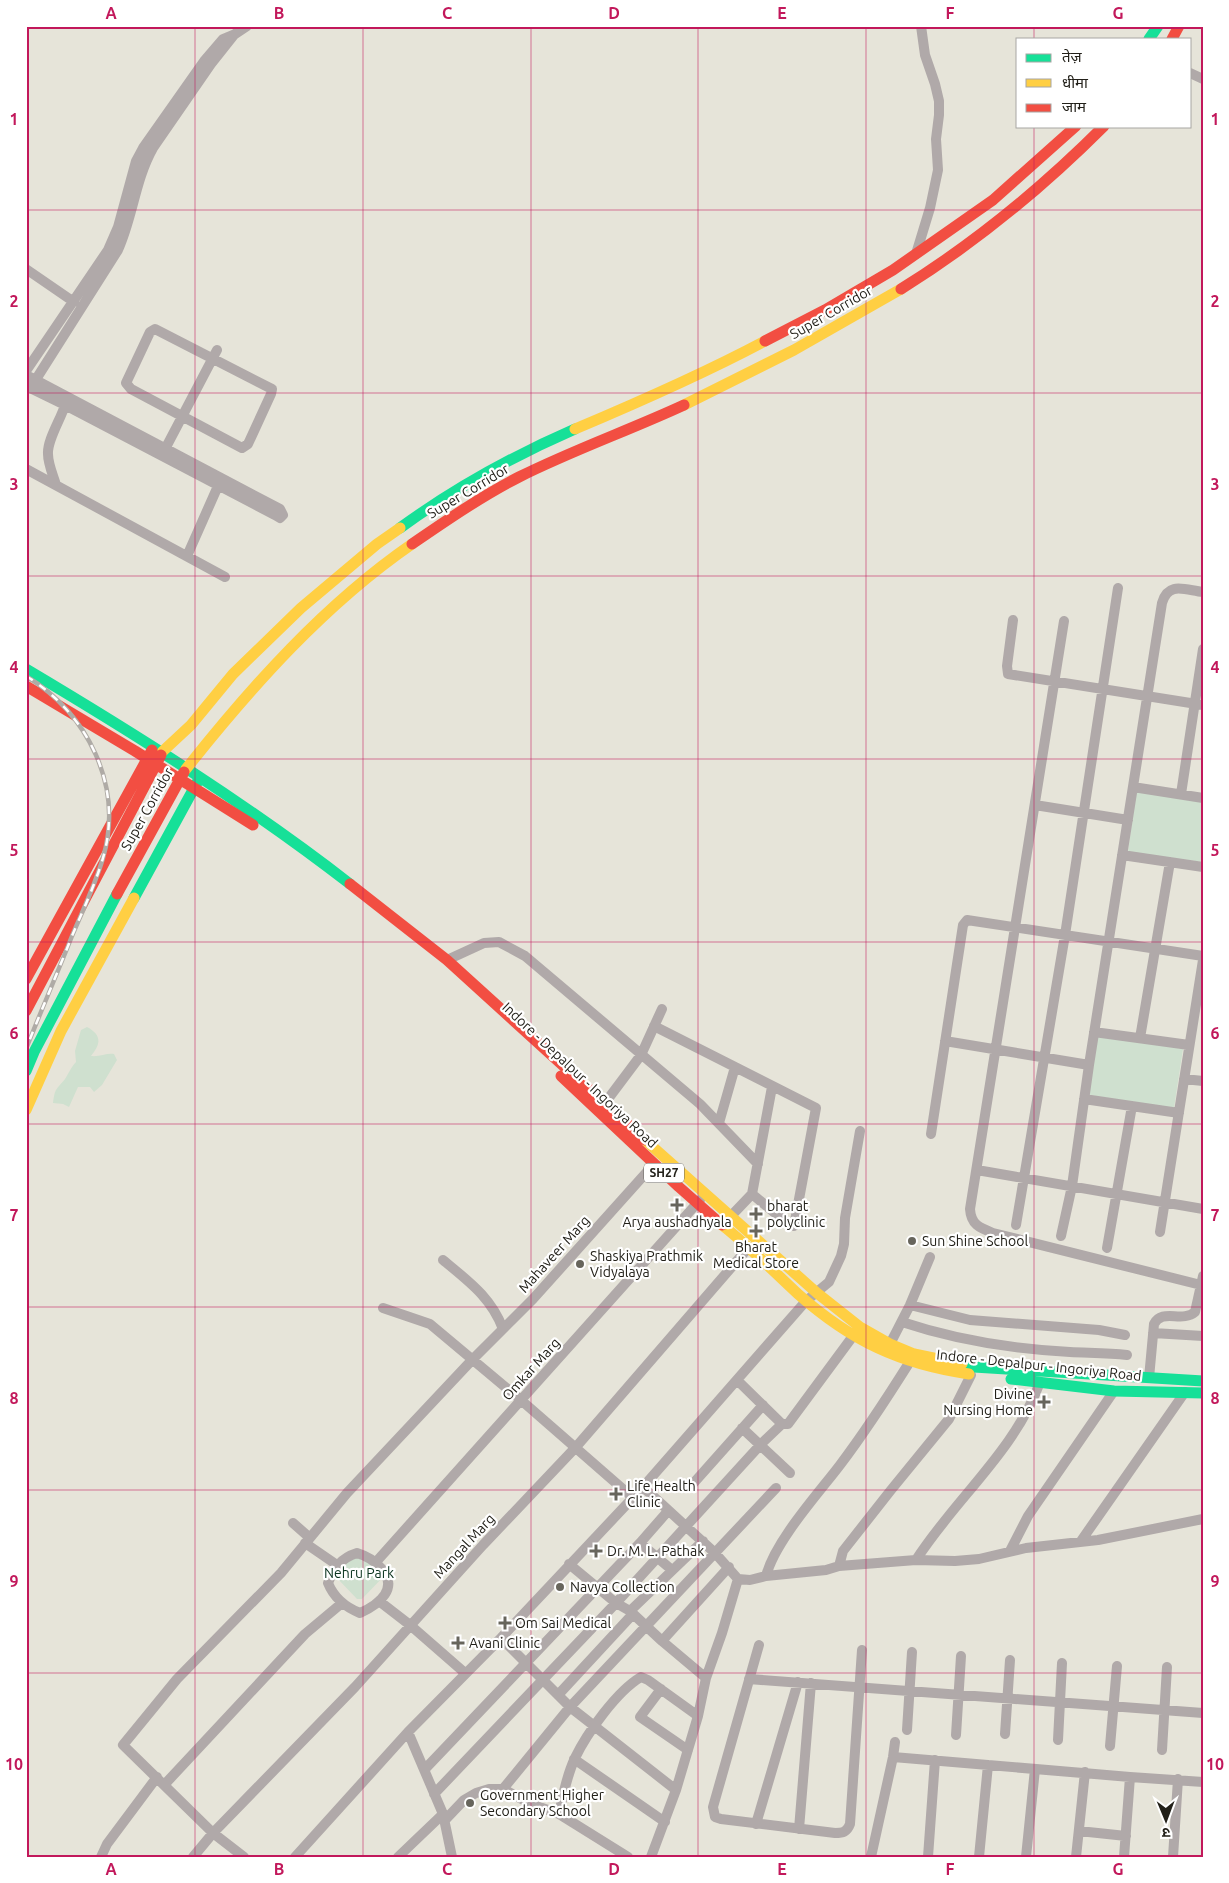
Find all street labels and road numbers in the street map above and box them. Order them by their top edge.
street label: Super Corridor [787,282,876,342]
street label: Super Corridor [424,460,512,522]
street label: Super Corridor [118,764,177,853]
street label: Indore - Depalpur - Ingoriya Road [499,999,661,1151]
road number: SH27 [644,1164,684,1182]
street label: Mahaveer Marg [515,1212,593,1296]
street label: Omkar Marg [499,1335,563,1403]
street label: Indore - Depalpur - Ingoriya Road [936,1346,1142,1384]
street label: Mangal Marg [430,1510,498,1582]

